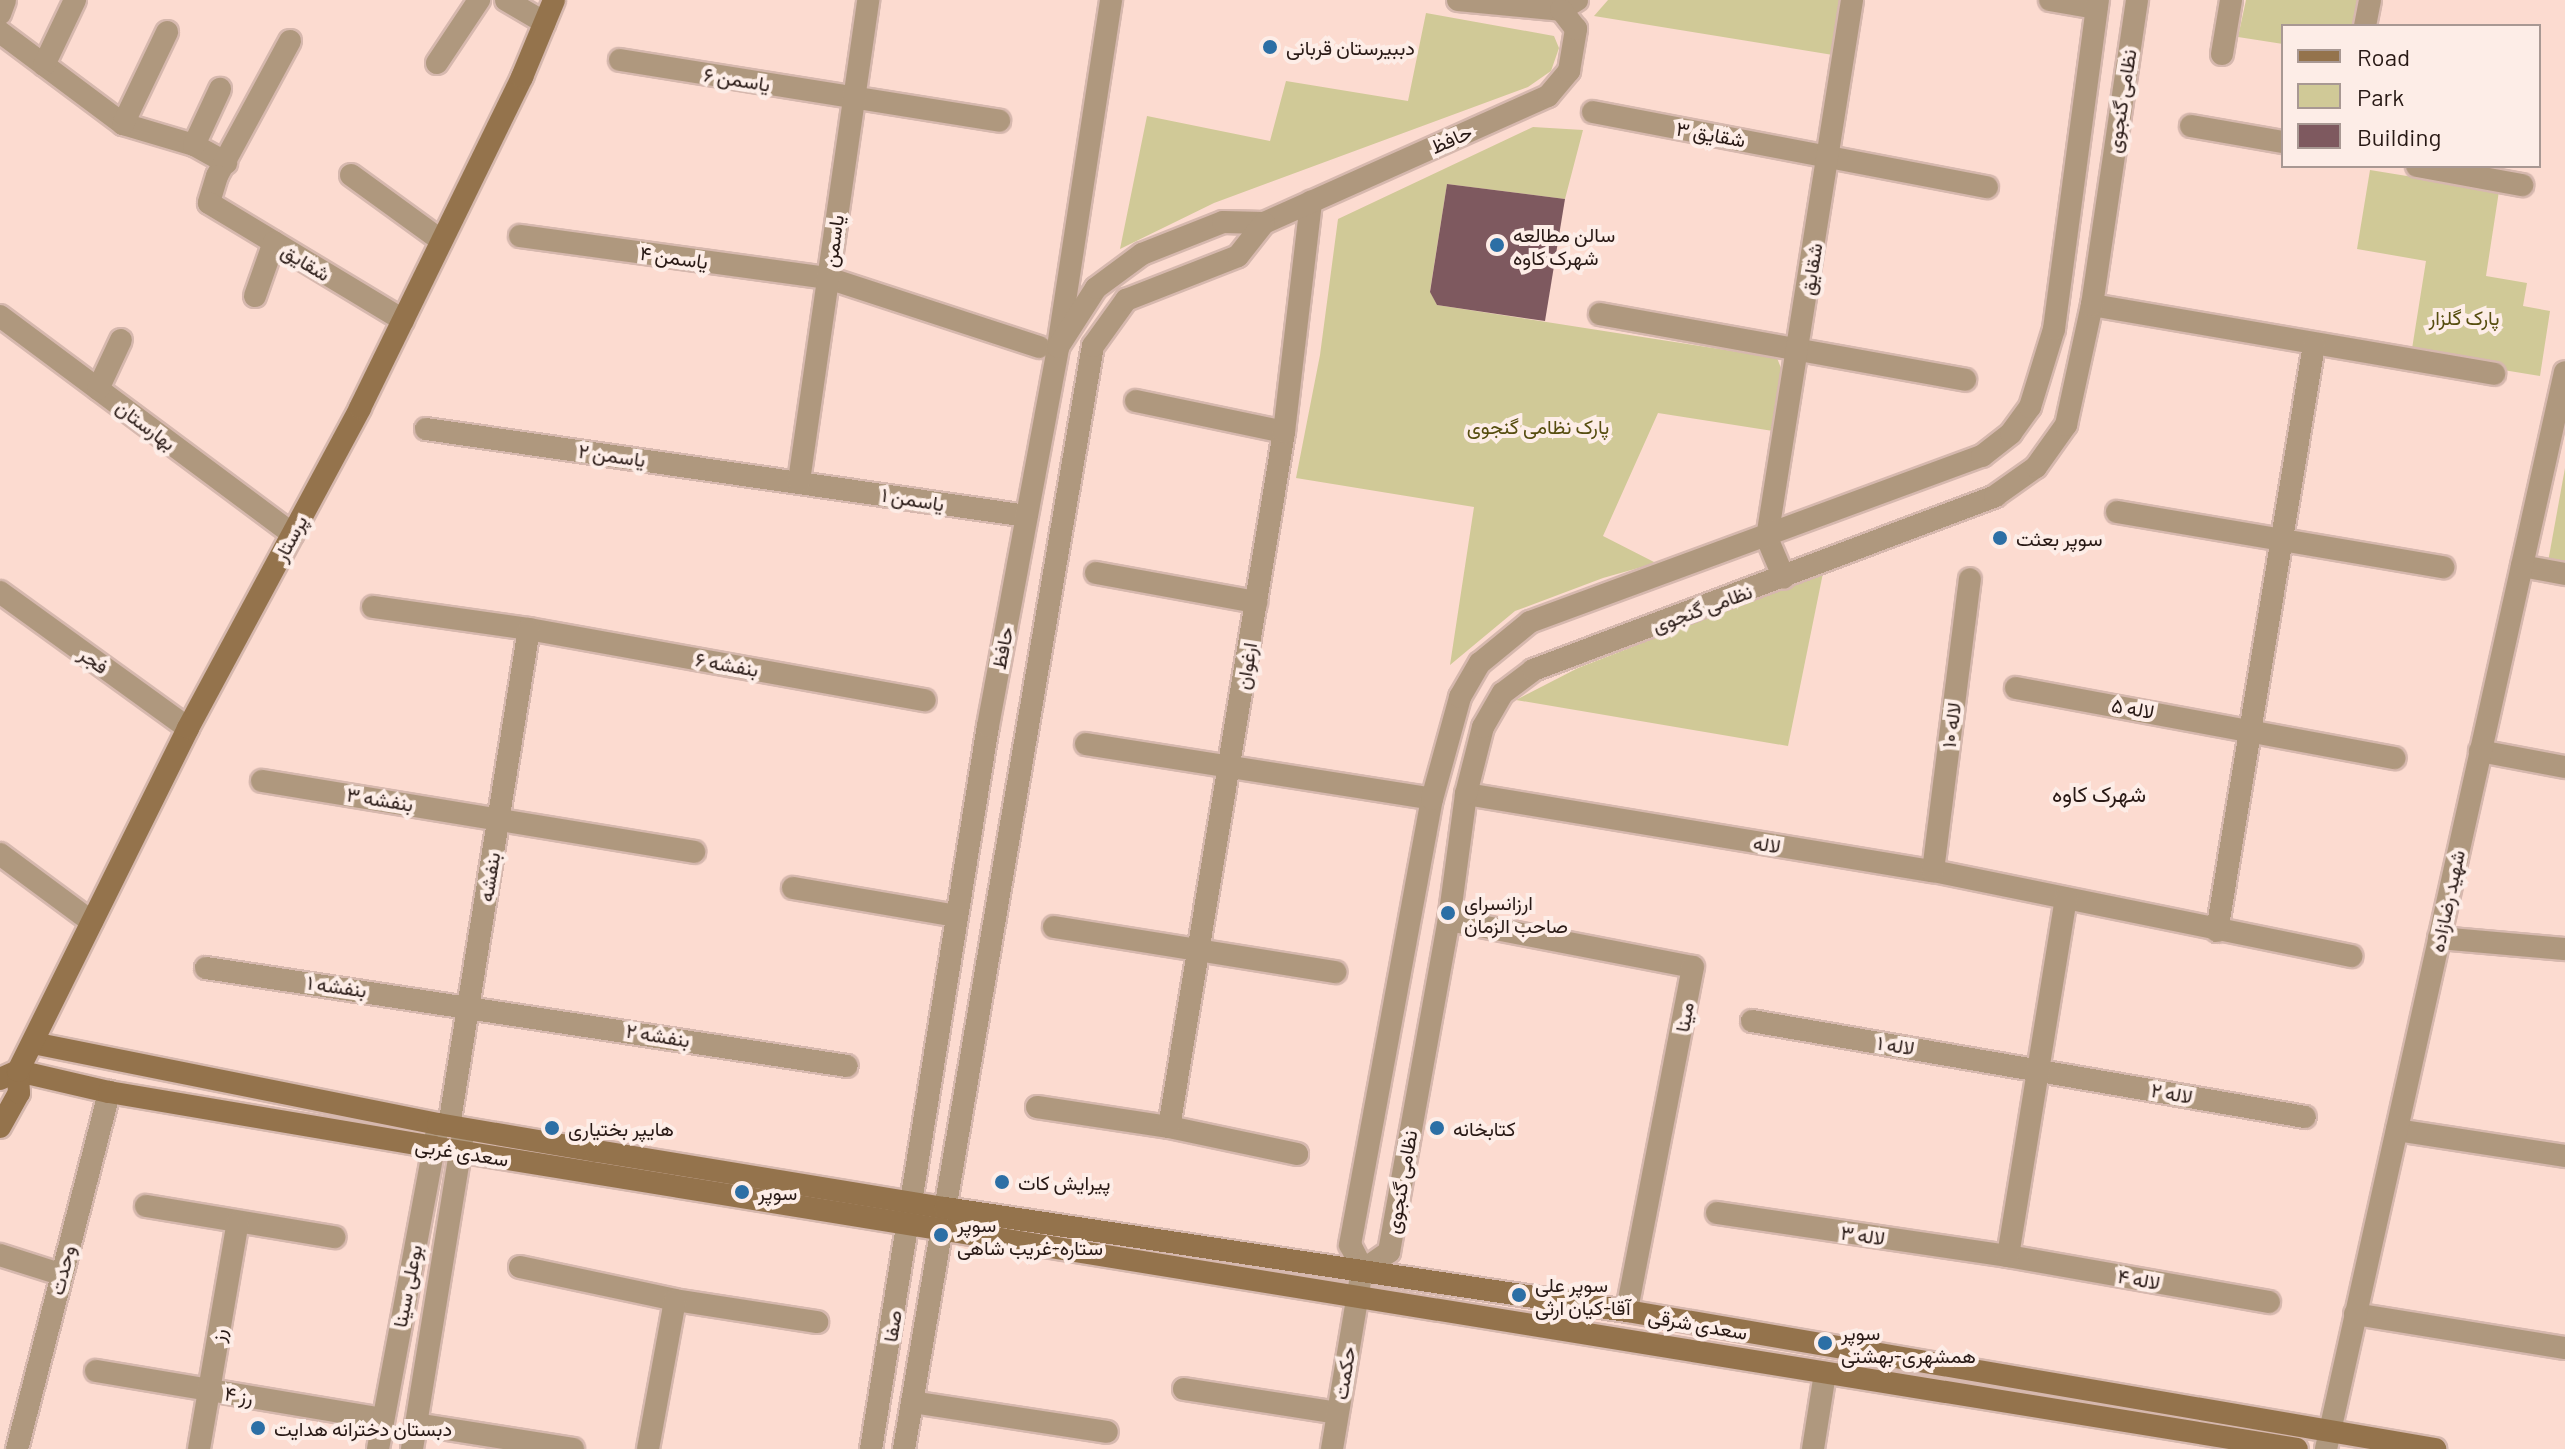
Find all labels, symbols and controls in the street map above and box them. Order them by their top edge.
legend [2281,24,2541,168]
place label: دببیرستان قربانی [1286,35,1415,59]
marker: دببیرستان قربانی [1261,38,1279,56]
text: Road [2357,42,2410,71]
street label: نظامی گنجوی [2101,47,2141,155]
street label: یاسمن ۶ [702,62,772,96]
text: Park [2357,82,2404,111]
street label: شقایق ۳ [1675,116,1747,152]
street label: حافظ [1426,119,1476,159]
text: Building [2357,122,2441,151]
street label: یاسمن [817,213,849,269]
place label: سالن مطالعه شهرک کاوه [1513,222,1615,269]
marker: سالن مطالعه شهرک کاوه [1488,236,1506,254]
street label: شقایق [277,238,335,286]
street label: یاسمن ۴ [638,240,710,274]
street label: شقایق [1795,241,1827,297]
park label: پارک گلزار [2428,305,2500,329]
street label: بهارستان [111,395,181,455]
park label: پارک نظامی گنجوی [1467,414,1609,438]
street label: یاسمن ۲ [577,438,647,472]
street label: یاسمن ۱ [880,482,946,516]
street label: پرستار [268,511,312,565]
place label: سوپر بعثت [2016,526,2102,550]
marker: سوپر بعثت [1991,529,2009,547]
street label: نظامی گنجوی [1649,579,1755,637]
street label: حافظ [986,625,1018,671]
street label: فجر [75,641,113,679]
street label: ارغوان [1230,641,1262,691]
street label: بنفشه ۶ [694,647,760,681]
street label: لاله ۵ [2110,692,2156,724]
street label: لاله ۱۰ [1936,701,1966,749]
district label: شهرک کاوه [2052,781,2146,807]
street label: بنفشه ۳ [345,782,415,816]
street label: لاله [1752,830,1782,858]
street label: شهید رضازاده [2424,848,2470,954]
street label: بنفشه [473,851,505,903]
place label: ارزانسرای صاحب الزمان [1464,890,1568,937]
marker: ارزانسرای صاحب الزمان [1439,904,1457,922]
street label: بنفشه ۱ [306,970,368,1002]
street label: مینا [1670,1000,1698,1034]
street label: بنفشه ۲ [624,1018,692,1052]
street label: لاله ۱ [1876,1030,1916,1060]
street label: لاله ۲ [2149,1078,2195,1108]
place label: هایپر بختیاری [568,1116,674,1140]
place label: کتابخانه [1453,1116,1516,1140]
marker: هایپر بختیاری [543,1119,561,1137]
marker: کتابخانه [1428,1119,1446,1137]
street label: نظامی گنجوی [1380,1128,1422,1236]
street label: سعدی غربی [414,1133,510,1171]
place label: پیرایش کات [1018,1170,1110,1194]
marker: پیرایش کات [993,1173,1011,1191]
place label: سوپر [758,1180,797,1204]
marker: سوپر [733,1183,751,1201]
place label: سوپر ستاره-غریب شاهی [957,1212,1103,1259]
street label: لاله ۳ [1839,1220,1887,1250]
marker: سوپر ستاره-غریب شاهی [932,1226,950,1244]
street label: وحدت [44,1243,80,1297]
street label: بوعلی سینا [387,1243,427,1329]
street label: لاله ۴ [2116,1263,2162,1295]
place label: سوپر علی آقا-کیان ارثی [1535,1272,1631,1319]
marker: سوپر علی آقا-کیان ارثی [1510,1286,1528,1304]
street label: سعدی شرقی [1647,1303,1749,1345]
street label: صفا [878,1308,906,1344]
place label: سوپر همشهری-بهشتی [1841,1320,1976,1367]
street label: رز [205,1326,231,1344]
marker: سوپر همشهری-بهشتی [1816,1334,1834,1352]
street label: حکمت [1328,1345,1360,1401]
street label: رز ۴ [223,1381,255,1409]
place label: دبستان دخترانه هدایت [274,1416,452,1440]
marker: دبستان دخترانه هدایت [249,1419,267,1437]

